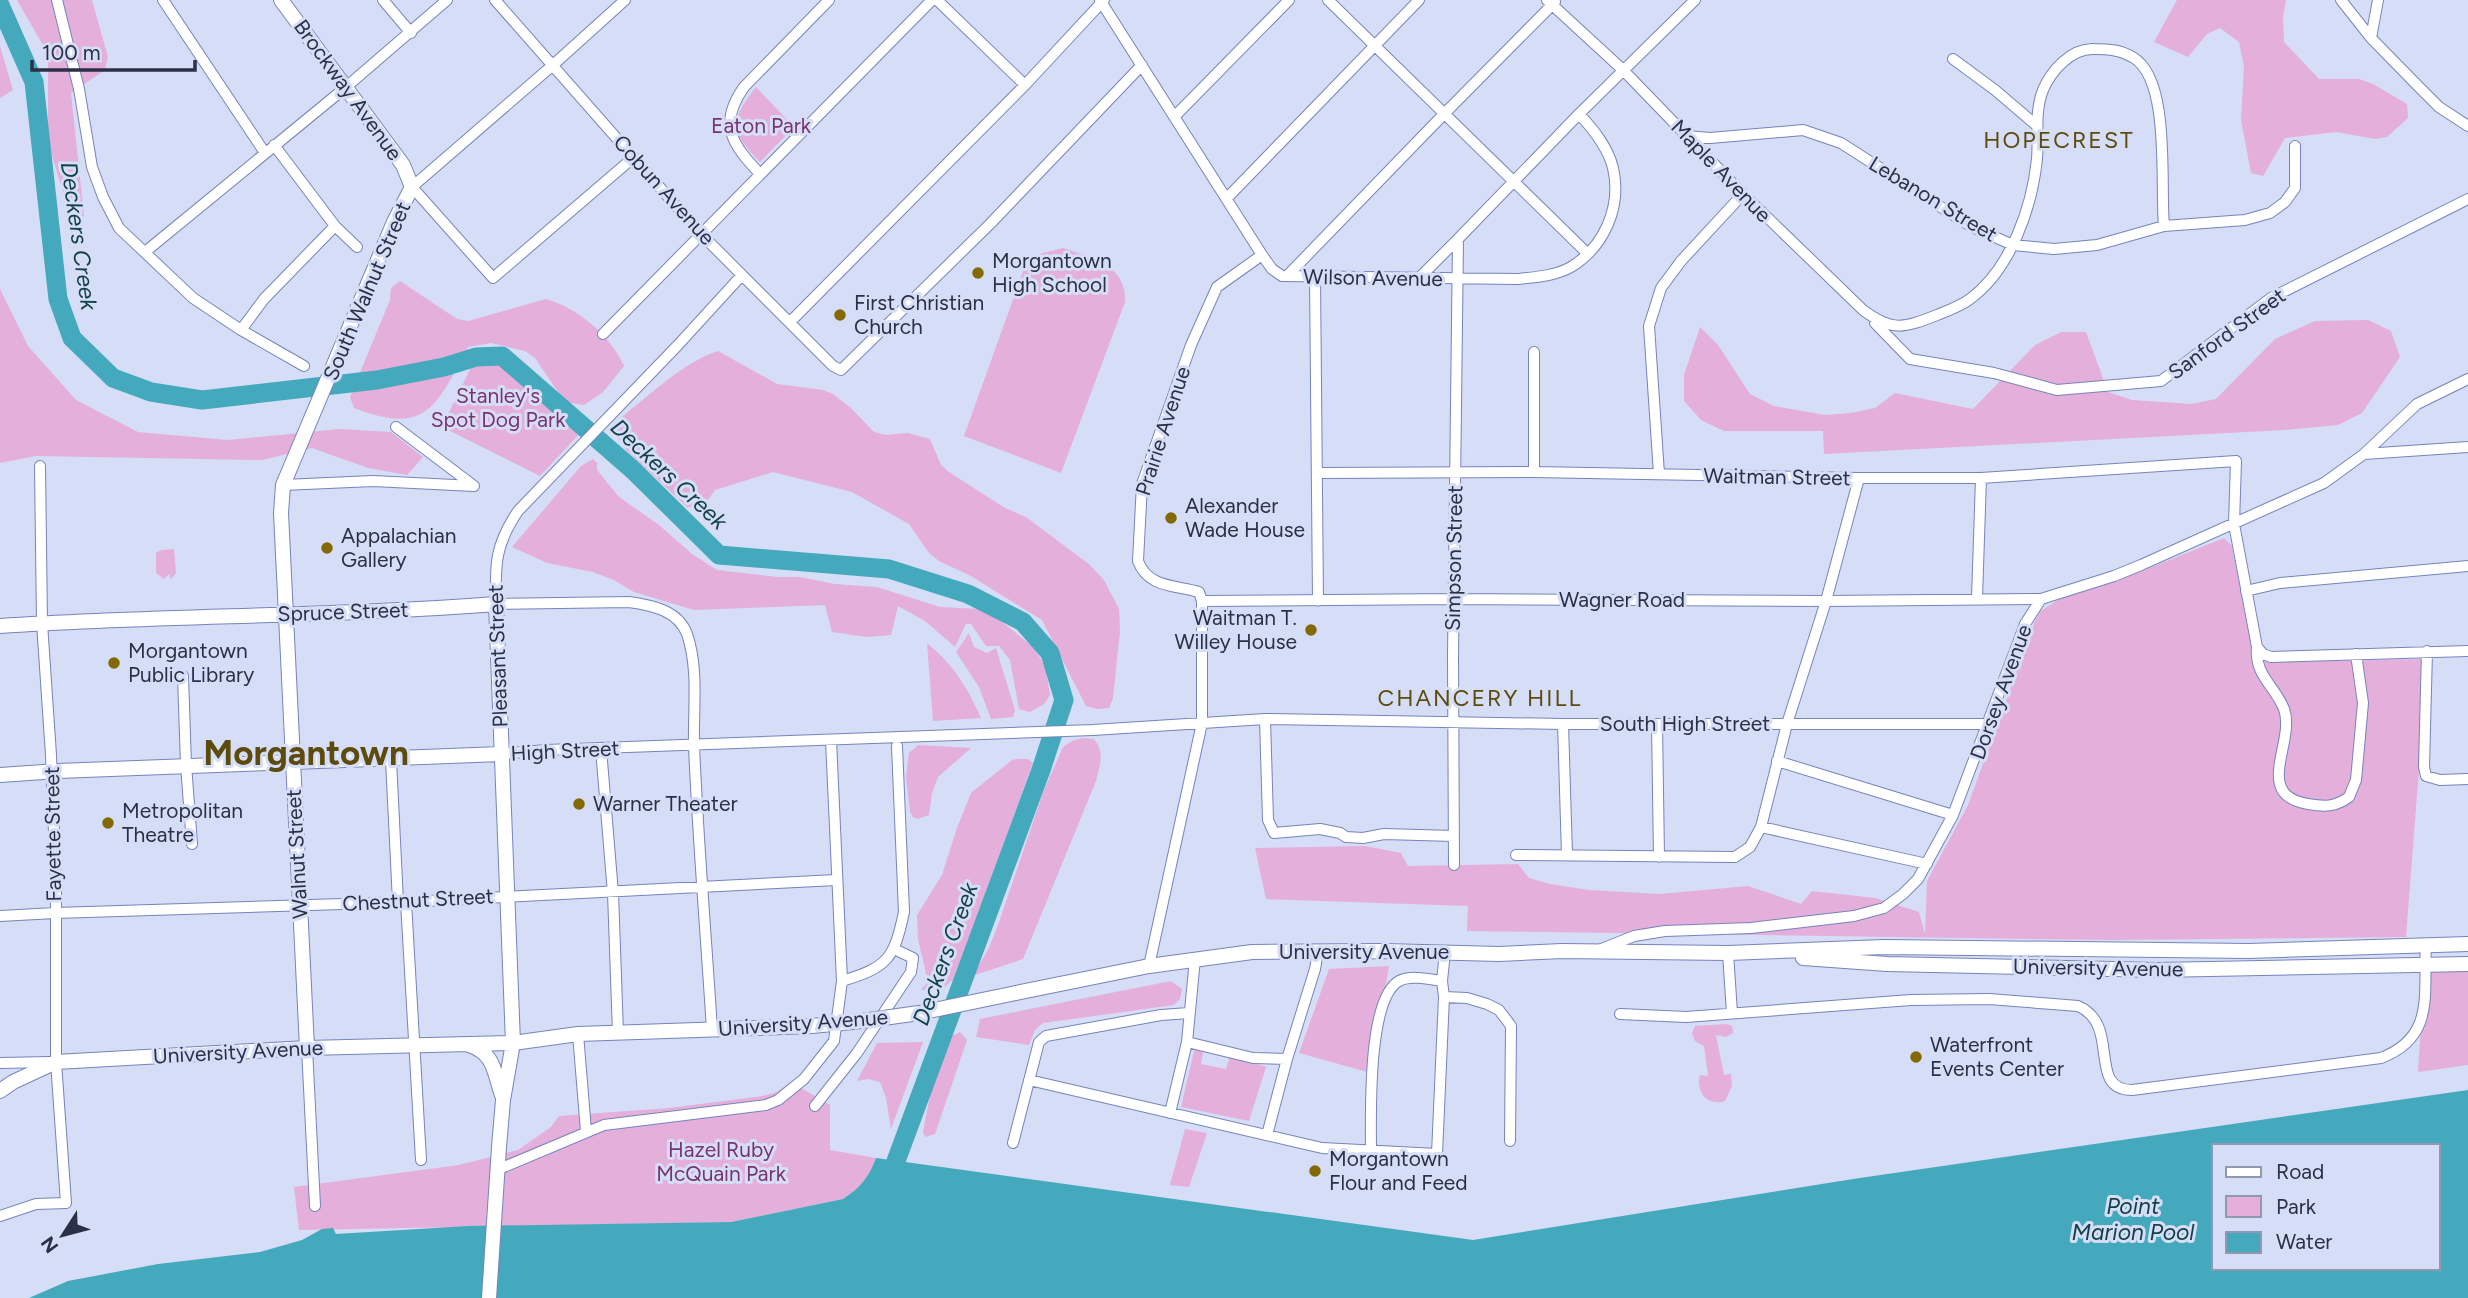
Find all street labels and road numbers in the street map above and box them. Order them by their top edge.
street label: Brockway Avenue [289,15,408,165]
street label: Maple Avenue [1666,114,1777,227]
street label: Cobun Avenue [608,130,720,250]
street label: Lebanon Street [1865,151,2002,247]
street label: South Walnut Street [318,198,416,384]
street label: Wilson Avenue [1303,264,1443,291]
street label: Sanford Street [2163,283,2290,384]
street label: Prairie Avenue [1130,363,1195,499]
street label: Waitman Street [1703,463,1851,490]
street label: Simpson Street [1440,485,1467,631]
street label: Pleasant Street [483,584,512,728]
street label: Wagner Road [1559,587,1685,612]
street label: Spruce Street [277,597,409,626]
street label: Dorsey Avenue [1965,621,2037,763]
street label: South High Street [1600,711,1770,736]
street label: High Street [510,735,620,766]
street label: Fayette Street [39,766,66,902]
street label: Walnut Street [281,788,312,920]
street label: Chestnut Street [342,883,494,916]
street label: University Avenue [1279,939,1449,964]
street label: University Avenue [2013,954,2183,981]
street label: University Avenue [717,1004,889,1041]
street label: University Avenue [152,1035,324,1068]

